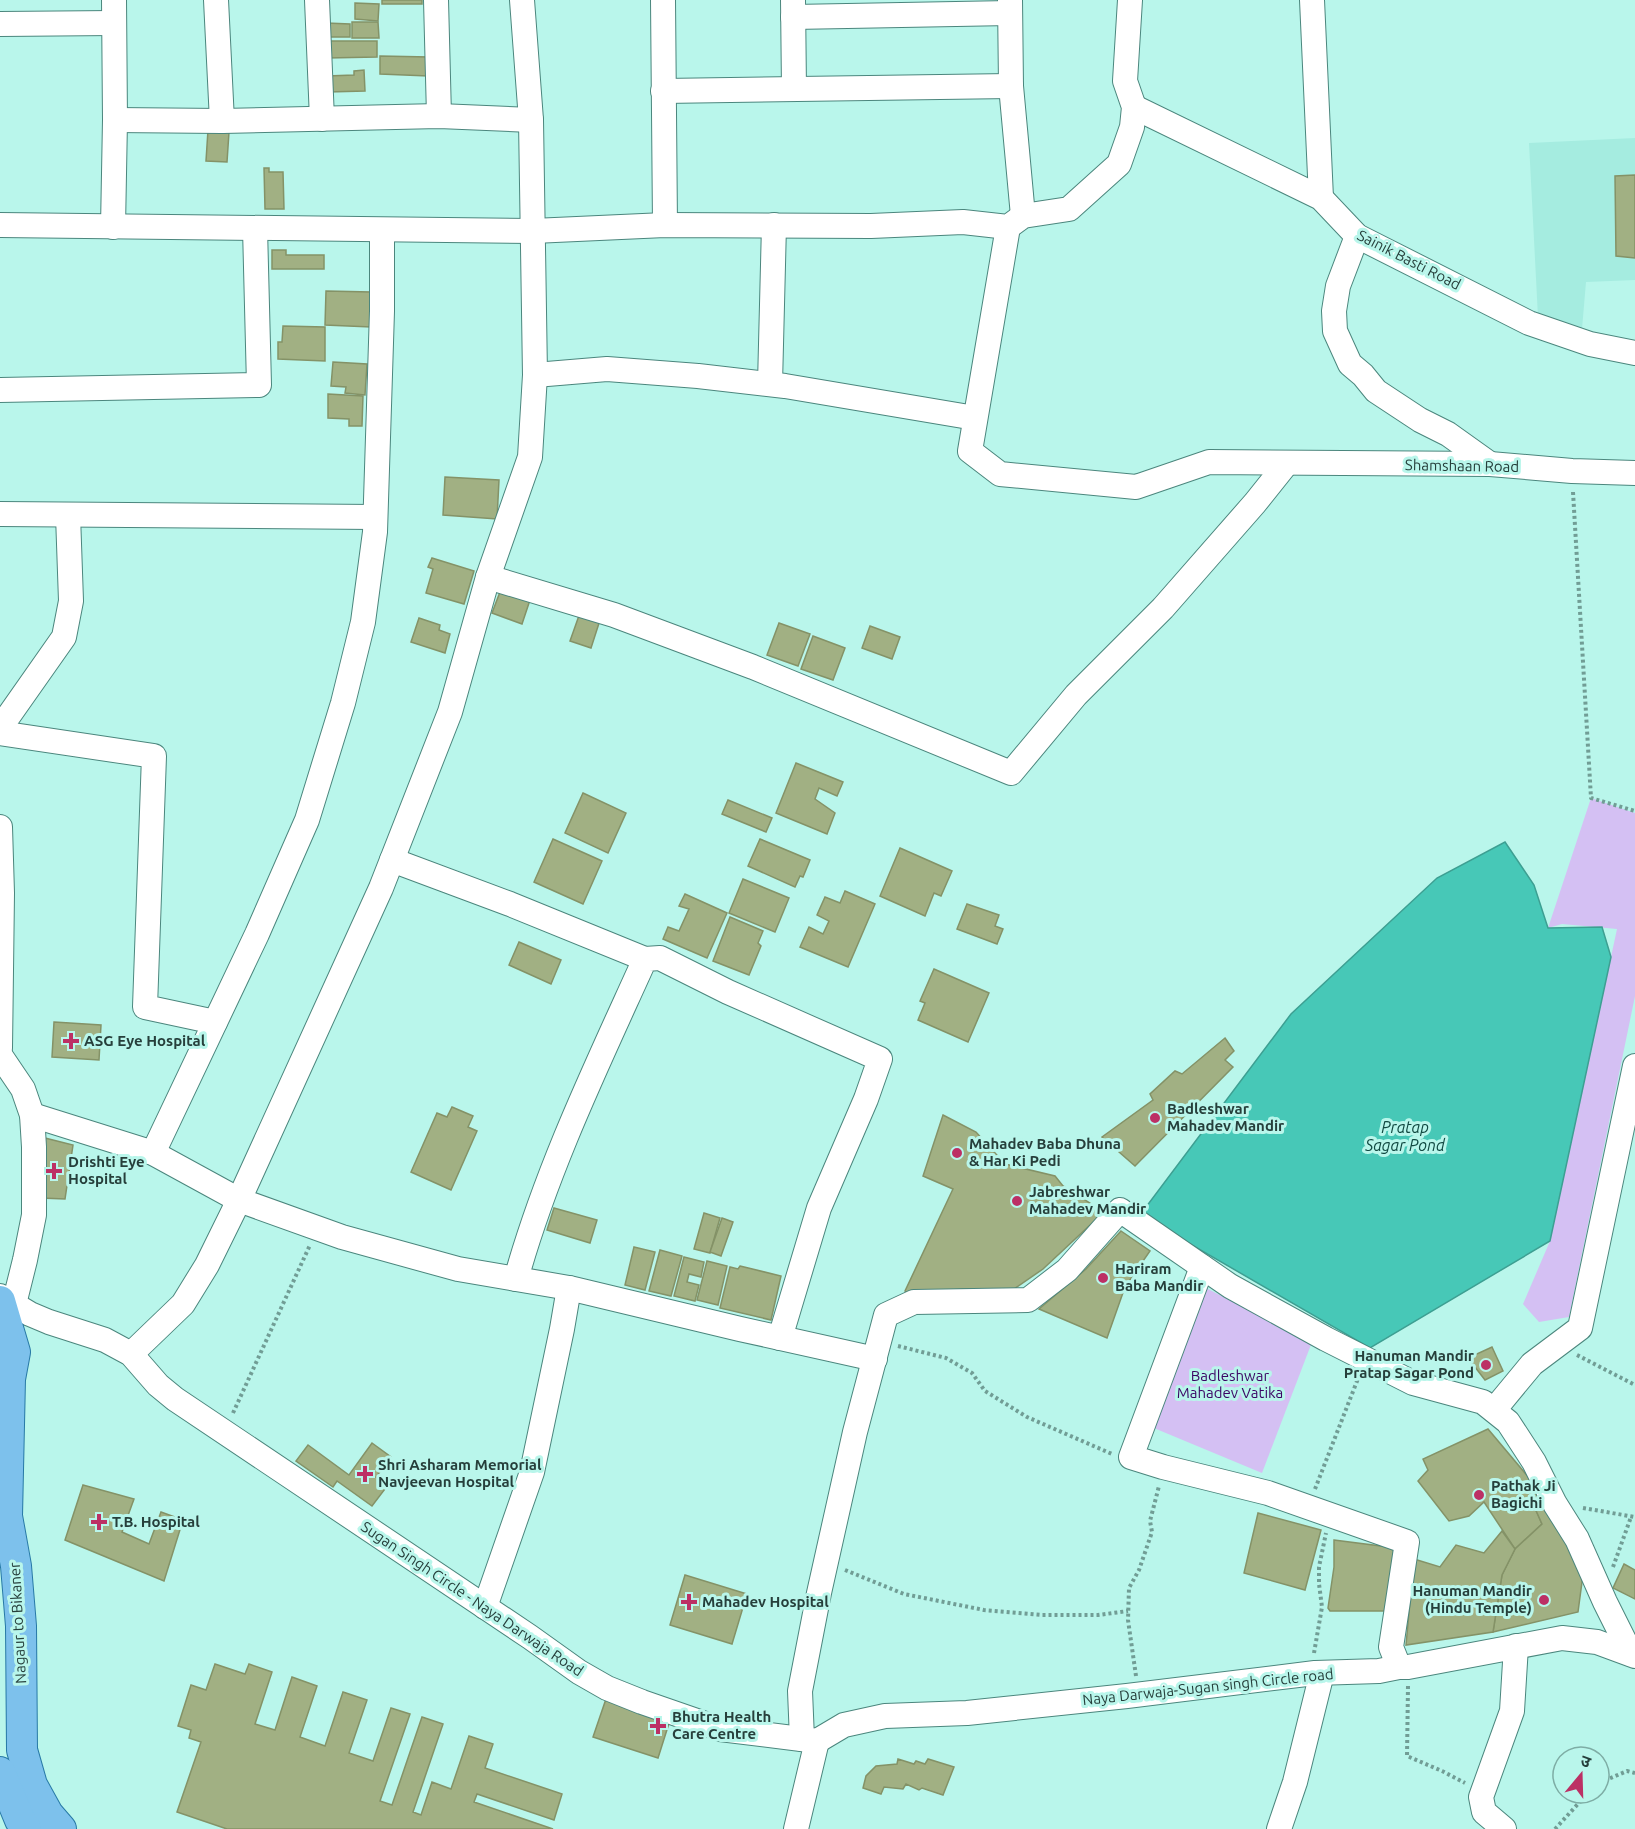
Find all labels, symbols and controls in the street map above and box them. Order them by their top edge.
street label: Sainik Basti Road [1355,226,1464,293]
street label: Shamshaan Road [1405,456,1519,475]
marker: ASG Eye Hospital [62,1032,80,1050]
place label: ASG Eye Hospital [84,1032,206,1049]
place label: Badleshwar Mahadev Mandir [1167,1100,1285,1134]
marker: Badleshwar Mahadev Mandir [1148,1111,1162,1125]
water label: Pratap Sagar Pond [1364,1118,1446,1154]
place label: Mahadev Baba Dhuna & Har Ki Pedi [969,1135,1121,1169]
marker: Mahadev Baba Dhuna & Har Ki Pedi [950,1146,964,1160]
place label: Drishti Eye Hospital [68,1153,145,1187]
marker: Drishti Eye Hospital [45,1162,63,1180]
place label: Jabreshwar Mahadev Mandir [1029,1183,1147,1217]
marker: Jabreshwar Mahadev Mandir [1010,1194,1024,1208]
place label: Hariram Baba Mandir [1115,1260,1204,1294]
marker: Hariram Baba Mandir [1096,1271,1110,1285]
place label: Hanuman Mandir Pratap Sagar Pond [1344,1347,1475,1381]
marker: Hanuman Mandir Pratap Sagar Pond [1479,1358,1493,1372]
park label: Badleshwar Mahadev Vatika [1177,1367,1283,1401]
place label: Shri Asharam Memorial Navjeevan Hospital [378,1456,542,1490]
marker: Shri Asharam Memorial Navjeevan Hospital [356,1465,374,1483]
place label: Pathak Ji Bagichi [1491,1477,1556,1511]
marker: Pathak Ji Bagichi [1472,1488,1486,1502]
marker: T.B. Hospital [90,1513,108,1531]
place label: T.B. Hospital [112,1513,200,1530]
street label: Sugan Singh Circle - Naya Darwaja Road [358,1518,587,1679]
street label: Nagaur to Bikaner [6,1562,29,1684]
place label: Hanuman Mandir (Hindu Temple) [1412,1582,1533,1616]
marker: Mahadev Hospital [680,1593,698,1611]
place label: Mahadev Hospital [702,1593,829,1610]
marker: Hanuman Mandir (Hindu Temple) [1537,1593,1551,1607]
street label: Naya Darwaja-Sugan singh Circle road [1082,1665,1334,1708]
place label: Bhutra Health Care Centre [672,1708,771,1742]
marker: Bhutra Health Care Centre [649,1717,667,1735]
north arrow [1551,1745,1611,1805]
text: उ [1579,1751,1594,1771]

